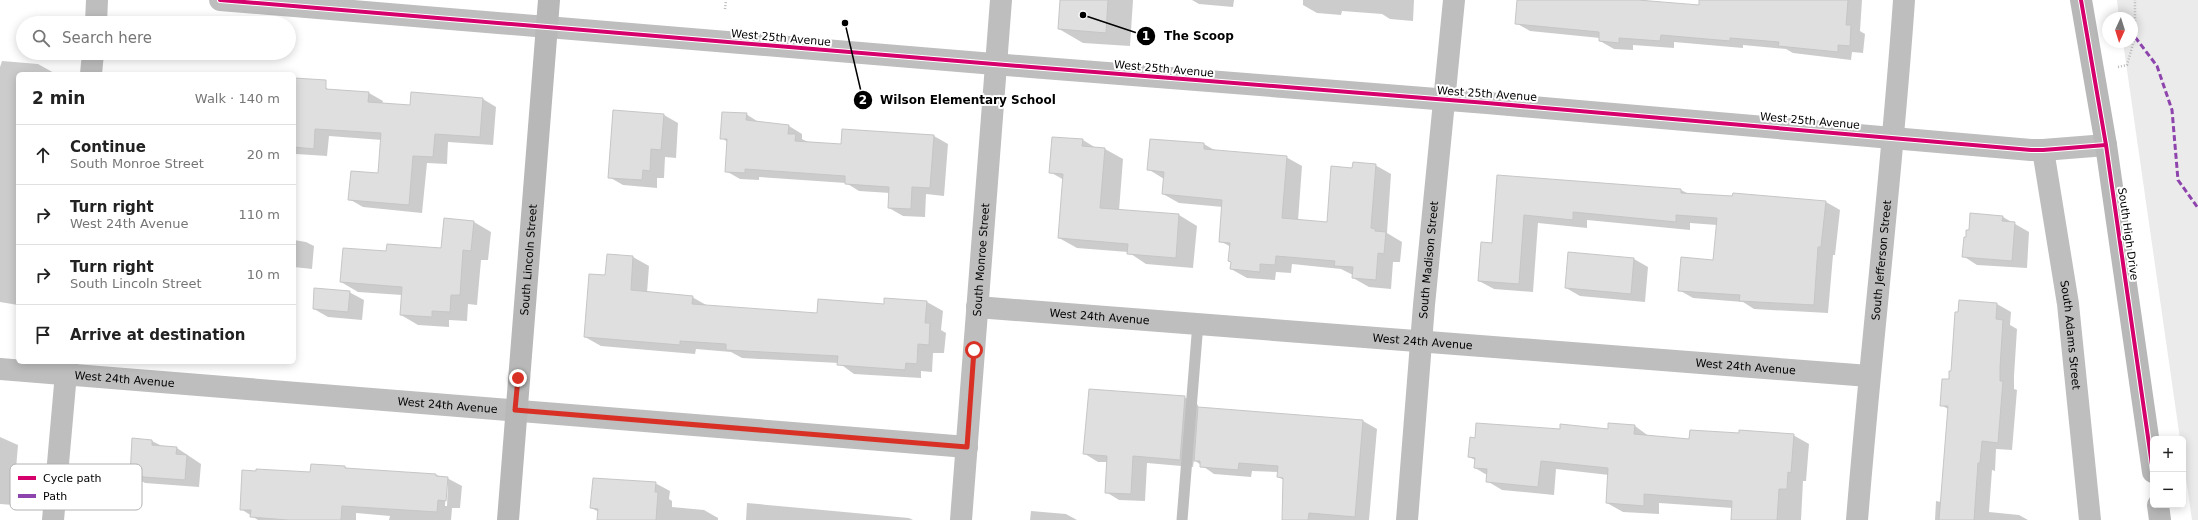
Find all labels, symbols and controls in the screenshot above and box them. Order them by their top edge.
north arrow [2102,12,2138,48]
search box [16,16,296,60]
callout: The Scoop [1136,24,1242,48]
icon: search [30,27,52,49]
street label: West 25th Avenue [731,27,832,49]
text: Search here [62,29,152,47]
text: 1 [1142,29,1150,43]
text: The Scoop [1164,29,1234,43]
street label: West 25th Avenue [1114,58,1215,80]
street label: West 25th Avenue [1437,84,1538,104]
text: 2 min [32,88,85,108]
callout: Wilson Elementary School [853,88,1064,112]
text: Walk · 140 m [195,91,280,106]
text: 2 [859,93,867,107]
text: Wilson Elementary School [880,93,1056,107]
street label: West 25th Avenue [1760,110,1861,132]
text: Continue [70,138,146,156]
icon: ahead [32,144,54,166]
text: 20 m [247,147,280,162]
text: South Monroe Street [70,156,204,171]
street label: South High Drive [2115,187,2141,281]
text: Turn right [70,198,154,216]
street label: South Jefferson Street [1869,199,1894,321]
street label: South Madison Street [1416,200,1441,319]
street label: South Monroe Street [970,202,992,317]
street label: South Lincoln Street [518,203,539,316]
icon: right [32,204,54,226]
text: 110 m [238,207,280,222]
text: West 24th Avenue [70,216,188,231]
text: Turn right [70,258,154,276]
icon: right [32,264,54,286]
text: 10 m [247,267,280,282]
text: South Lincoln Street [70,276,202,291]
street label: South Adams Street [2058,279,2083,391]
street label: West 24th Avenue [1049,306,1150,327]
icon: arrive [32,324,54,346]
text: Arrive at destination [70,326,245,344]
street label: West 24th Avenue [1372,331,1473,352]
route start [965,341,983,359]
street label: West 24th Avenue [1695,356,1796,377]
street label: West 24th Avenue [74,369,175,390]
route end [509,369,527,387]
street label: West 24th Avenue [397,395,498,416]
map controls [2150,436,2186,508]
button: + [2150,436,2186,472]
legend [10,464,142,510]
text: Cycle path [43,472,102,485]
button: − [2150,472,2186,508]
text: Path [43,490,67,503]

